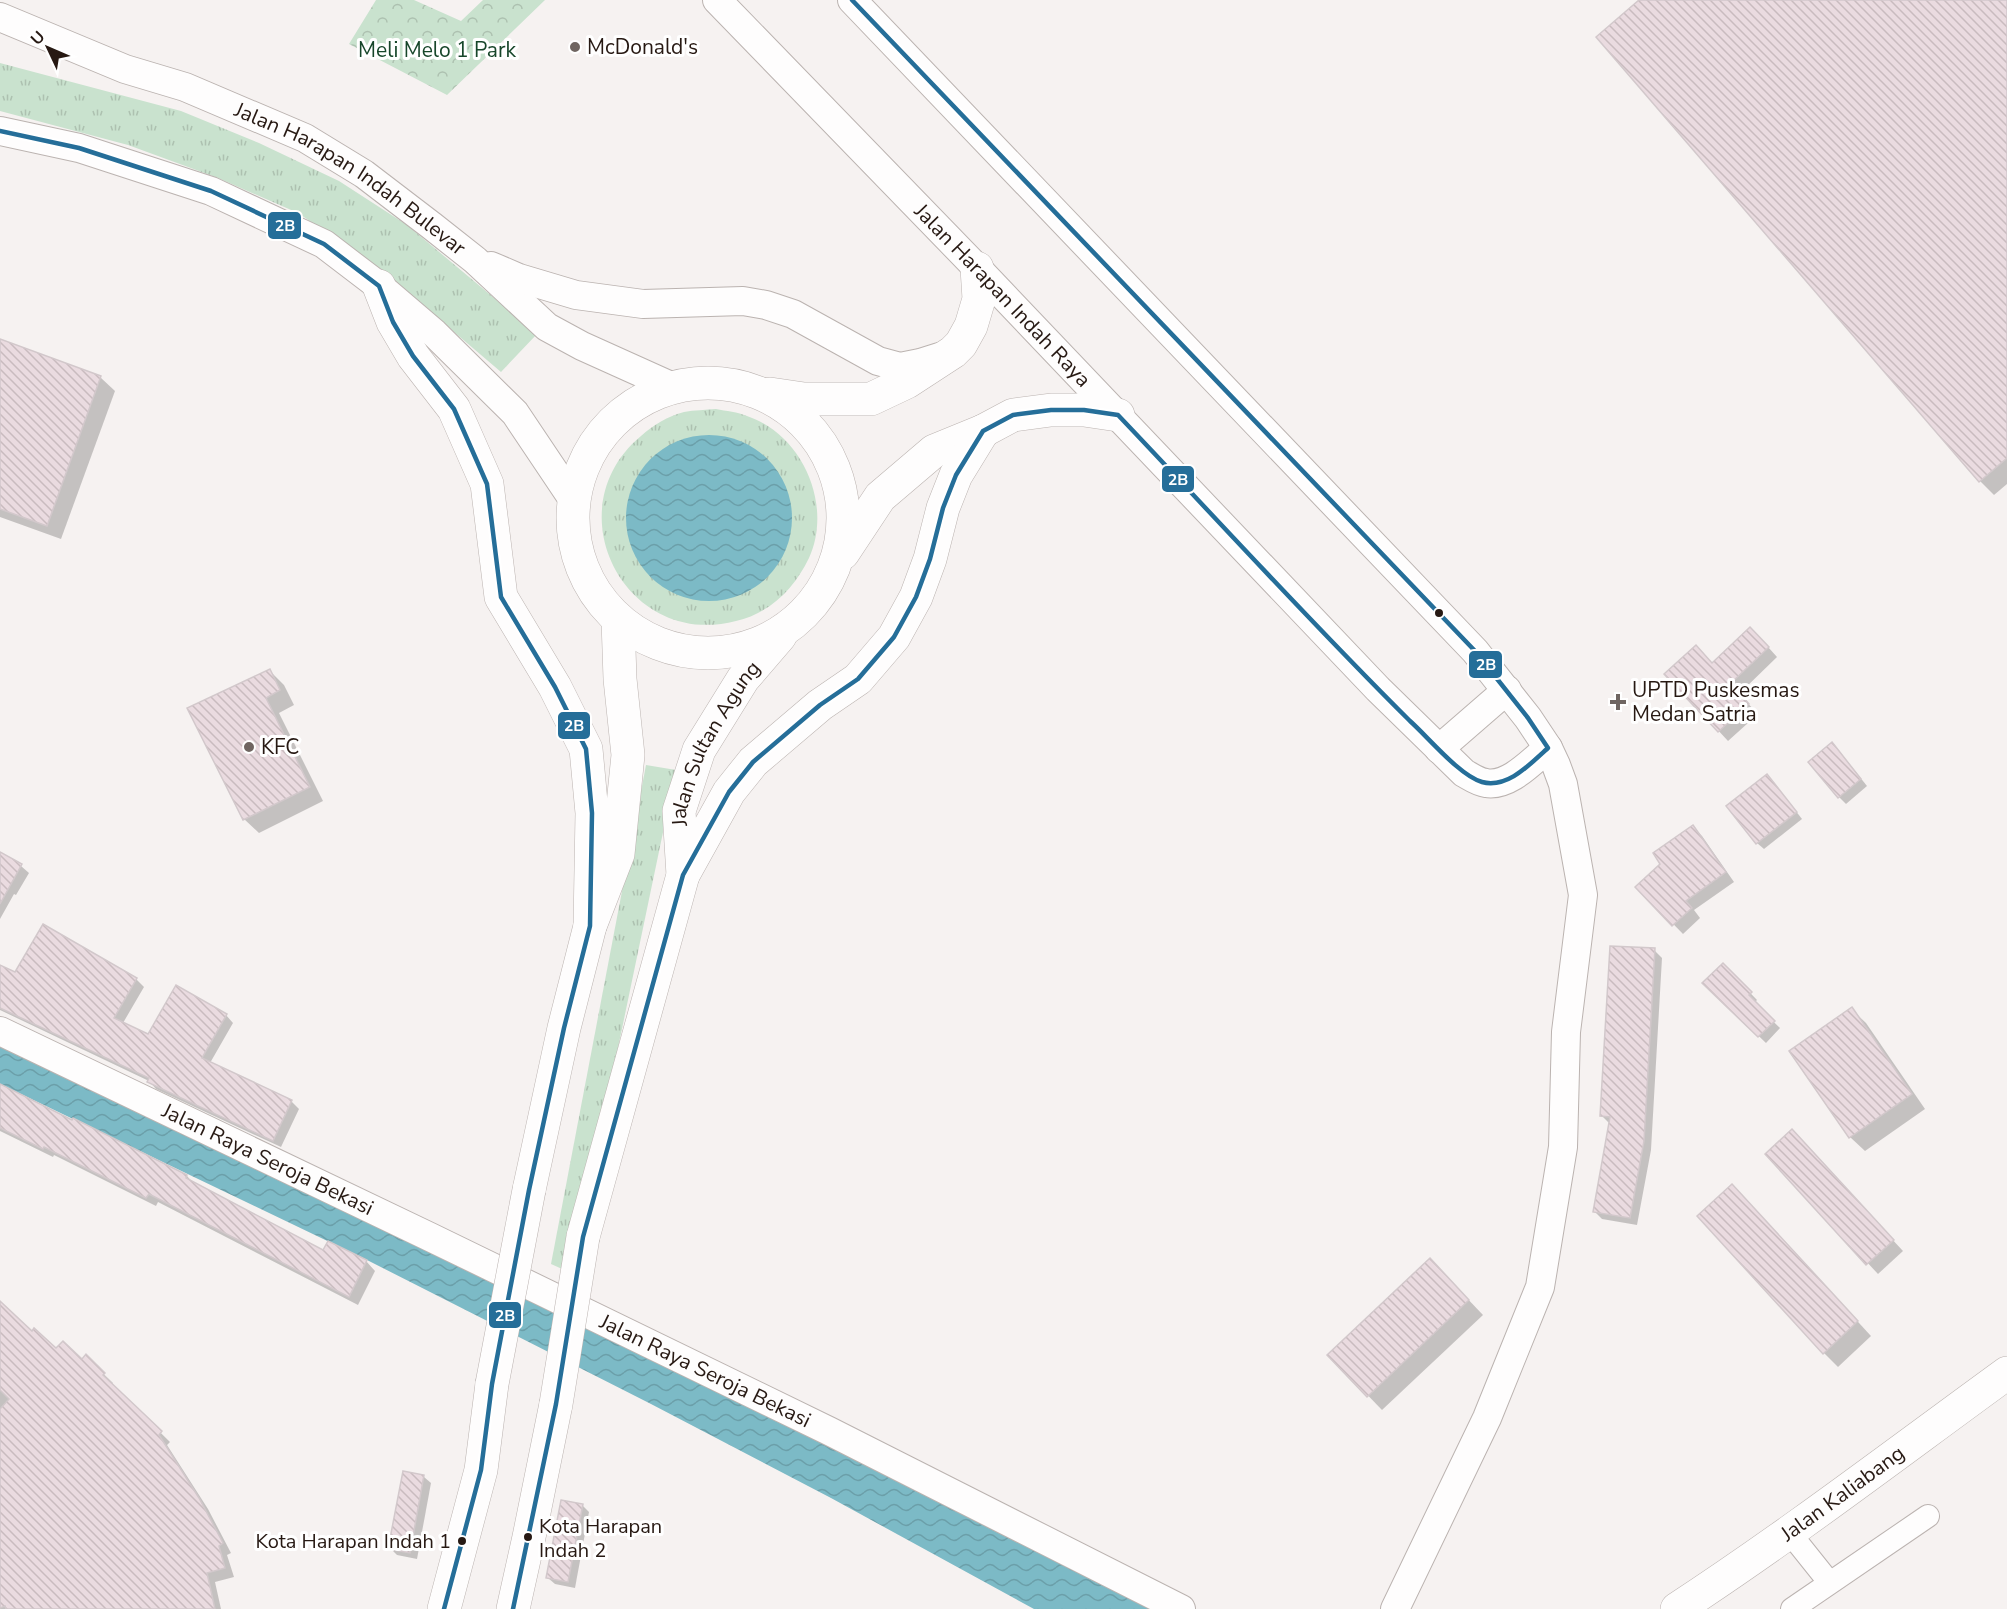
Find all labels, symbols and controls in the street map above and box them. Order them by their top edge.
north arrow [18,18,78,78]
text: U [26,26,50,50]
place label: McDonald's [587,33,698,61]
park label: Meli Melo 1 Park [358,36,516,64]
marker: McDonald's [568,40,582,54]
street label: Jalan Harapan Indah Bulevar [229,95,472,262]
street label: Jalan Harapan Indah Raya [908,197,1097,393]
line badge: 2B [267,211,302,240]
text: 2B [275,215,295,237]
line badge: 2B [1161,465,1195,493]
text: 2B [1168,469,1188,491]
unlabelled marker [1433,607,1445,619]
line badge: 2B [1468,650,1503,679]
text: 2B [1476,654,1496,676]
street label: Jalan Sultan Agung [665,655,767,828]
place label: UPTD Puskesmas Medan Satria [1632,676,1800,728]
marker: UPTD Puskesmas Medan Satria [1609,693,1627,711]
line badge: 2B [557,711,591,740]
text: 2B [564,715,584,737]
place label: KFC [261,733,299,761]
marker: KFC [242,740,256,754]
street label: Jalan Raya Seroja Bekasi [157,1096,378,1222]
line badge: 2B [488,1301,522,1329]
text: 2B [495,1305,515,1327]
street label: Jalan Raya Seroja Bekasi [594,1307,816,1434]
street label: Jalan Kaliabang [1774,1439,1910,1548]
place label: Kota Harapan Indah 2 [539,1513,662,1564]
place label: Kota Harapan Indah 1 [255,1528,451,1555]
marker: Kota Harapan Indah 2 [522,1531,534,1543]
marker: Kota Harapan Indah 1 [456,1535,468,1547]

